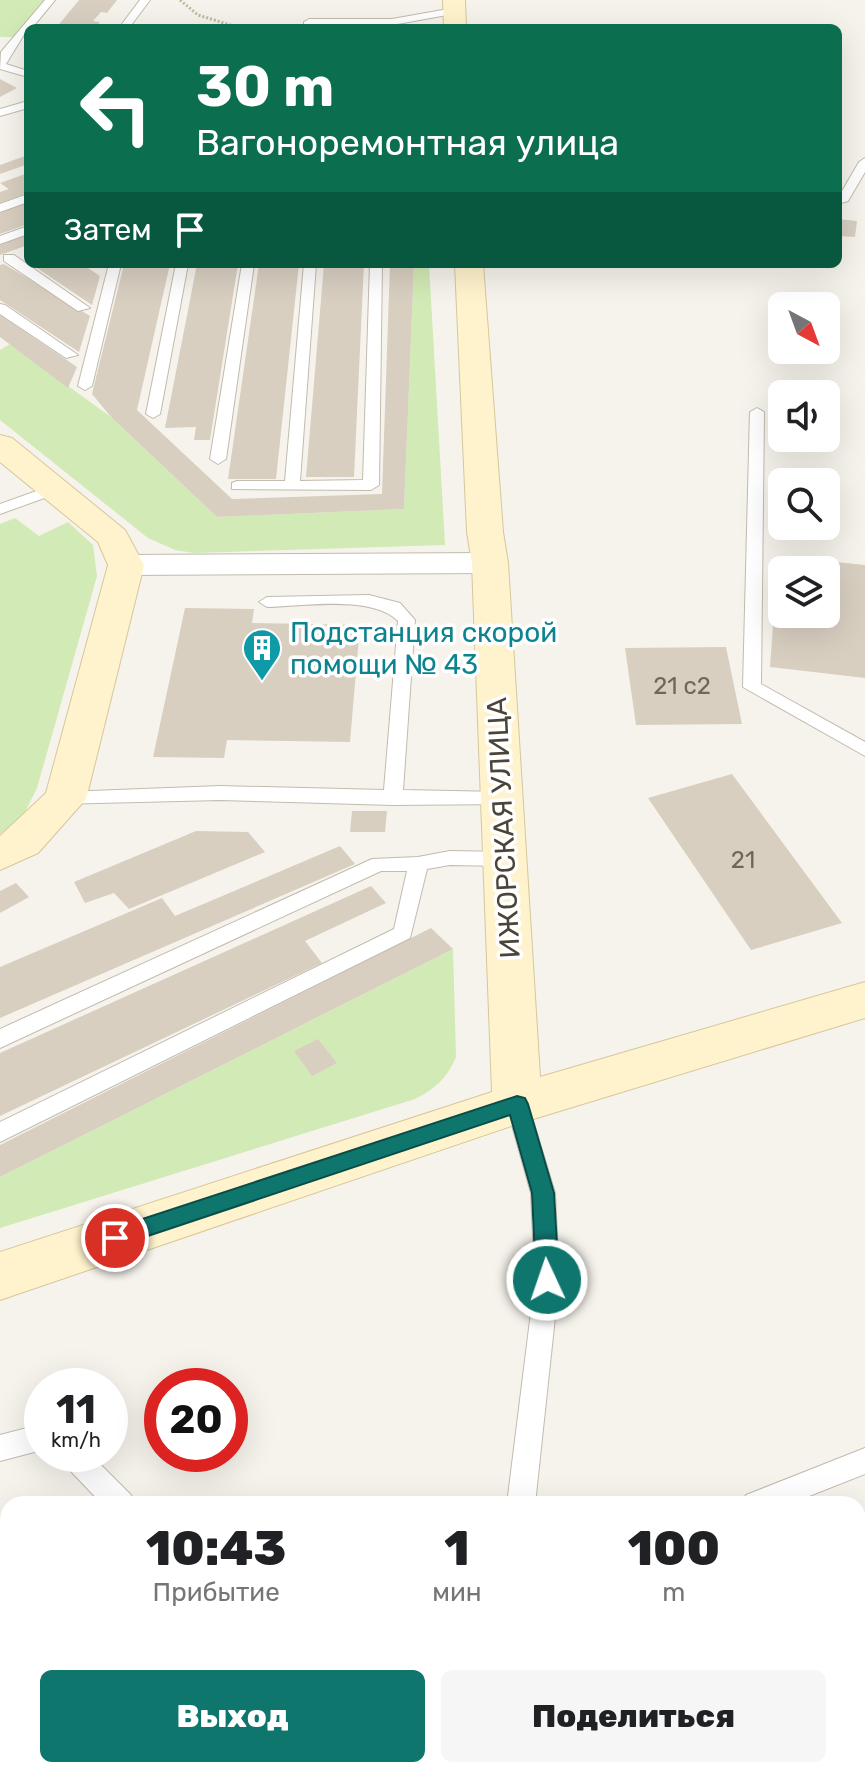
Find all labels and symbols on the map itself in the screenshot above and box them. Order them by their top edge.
north arrow [768,292,840,364]
place label: Подстанция скорой помощи № 43 [290,616,557,681]
building icon: Подстанция скорой помощи № 43 [241,627,283,682]
house number: 21 с2 [653,672,711,700]
street label: ИЖОРСКАЯ УЛИЦА [480,696,527,959]
house number: 21 [731,846,755,874]
pin [81,1204,149,1272]
position arrow [505,1238,589,1322]
speed limit sign: 20 [144,1368,248,1472]

